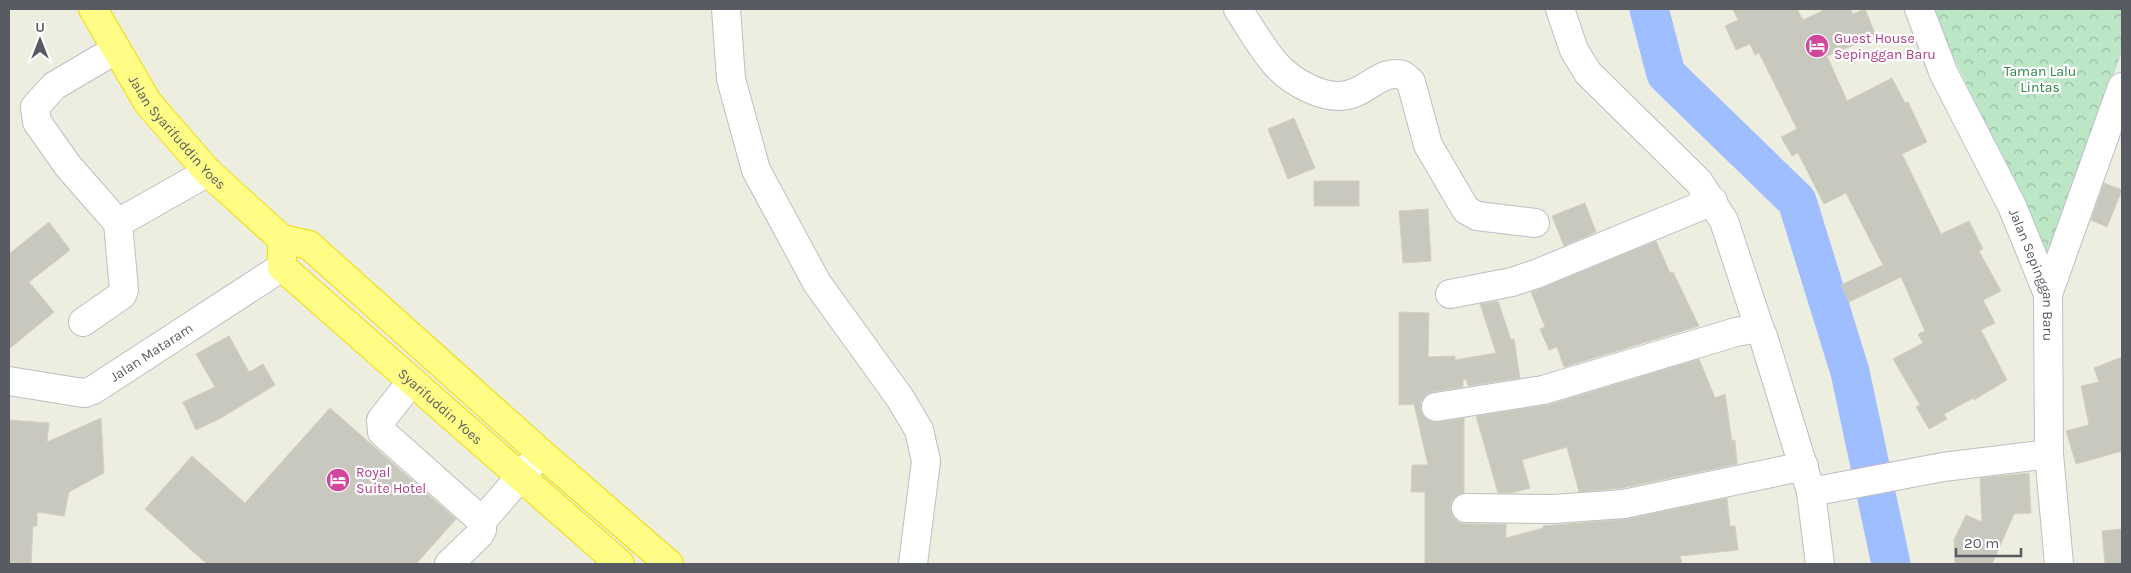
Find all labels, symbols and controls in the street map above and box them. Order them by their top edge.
north arrow [15,15,65,65]
text: U [35,19,45,36]
place label: Guest House Sepinggan Baru [1834,30,1936,63]
hotel icon: Guest House Sepinggan Baru [1804,33,1830,59]
park label: Taman Lalu Lintas [2004,63,2076,96]
street label: Jalan Syarifuddin Yoes [125,72,230,193]
street label: Jalan Sepinggan Baru [2005,206,2057,341]
street label: Jalan Mataram [107,319,196,385]
street label: Syarifuddin Yoes [395,365,486,448]
place label: Royal Suite Hotel [356,464,426,497]
hotel icon: Royal Suite Hotel [325,467,351,493]
scale bar [1956,526,2021,558]
text: 20 m [1964,534,1999,552]

